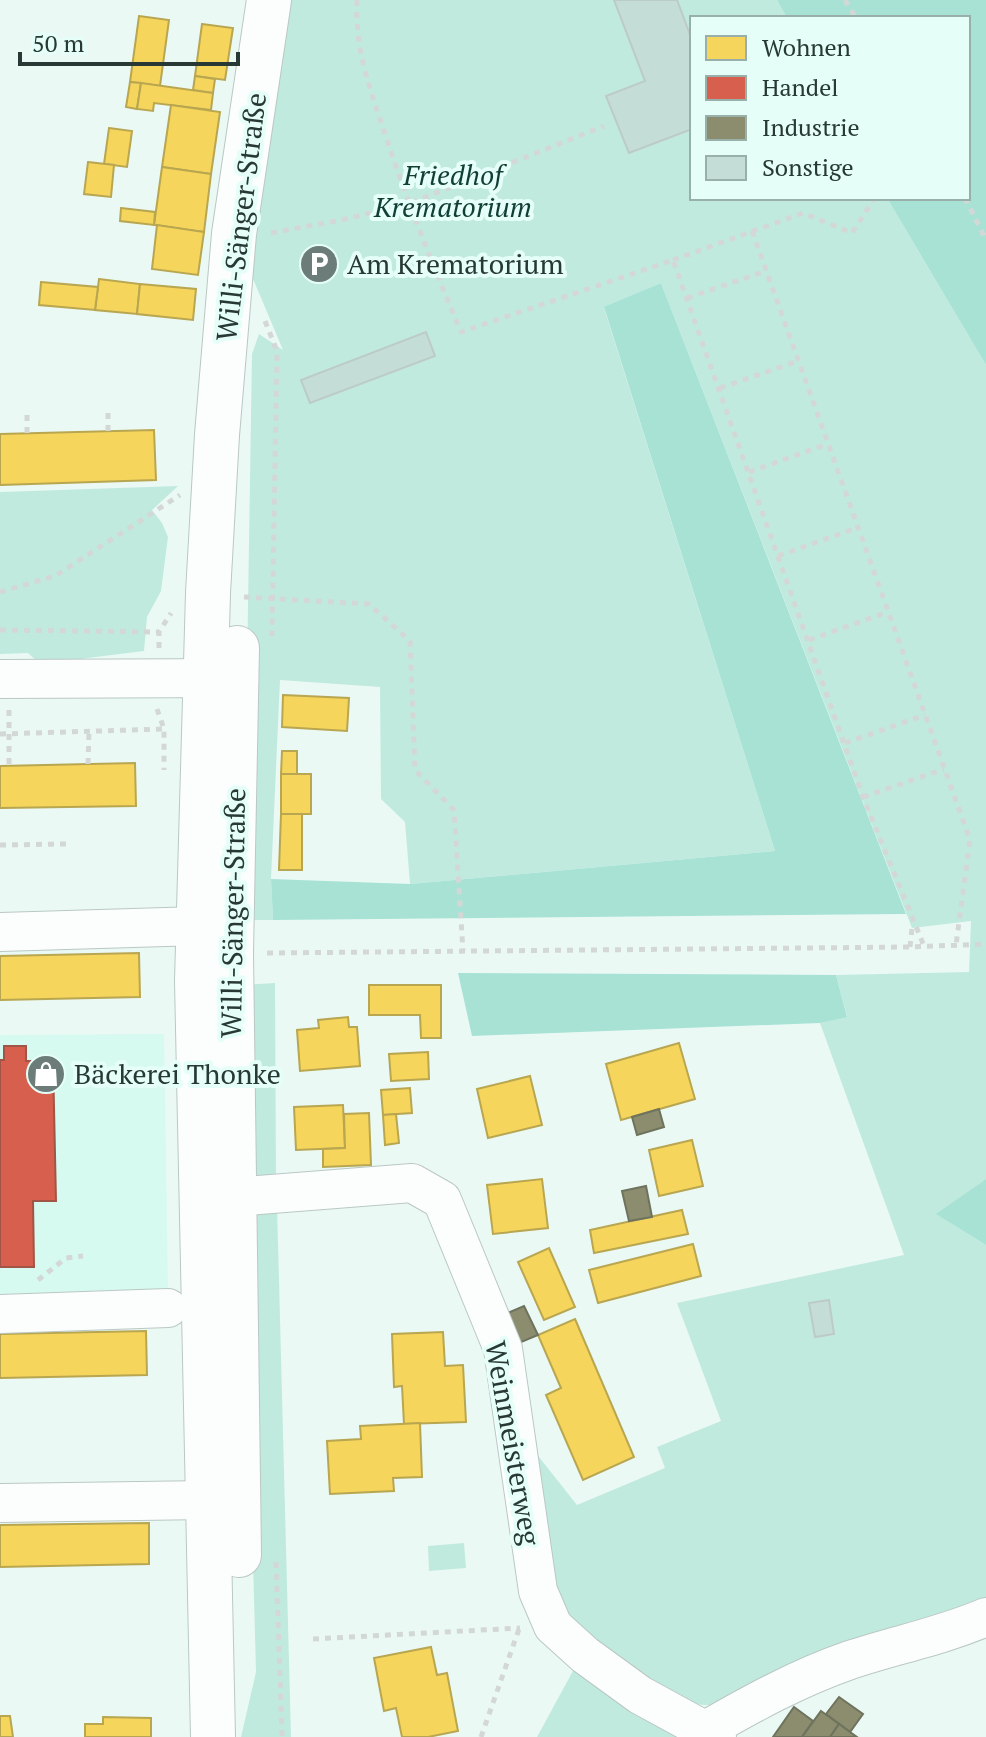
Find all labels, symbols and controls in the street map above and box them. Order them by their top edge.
scale bar [20,16,238,66]
legend [690,16,970,200]
text: 50 m [32,27,84,59]
text: Wohnen [762,31,851,63]
text: Handel [762,71,838,103]
street label: Willi-Sänger-Straße [207,91,274,343]
text: Industrie [762,111,860,143]
text: Sonstige [762,151,854,183]
park label: Friedhof Krematorium [373,156,532,225]
parking icon: Am Krematorium [298,243,340,285]
place label: Am Krematorium [347,245,564,282]
street label: Willi-Sänger-Straße [212,788,253,1038]
shop icon: Bäckerei Thonke [25,1053,67,1095]
place label: Bäckerei Thonke [74,1055,281,1092]
street label: Weinmeisterweg [477,1338,550,1549]

